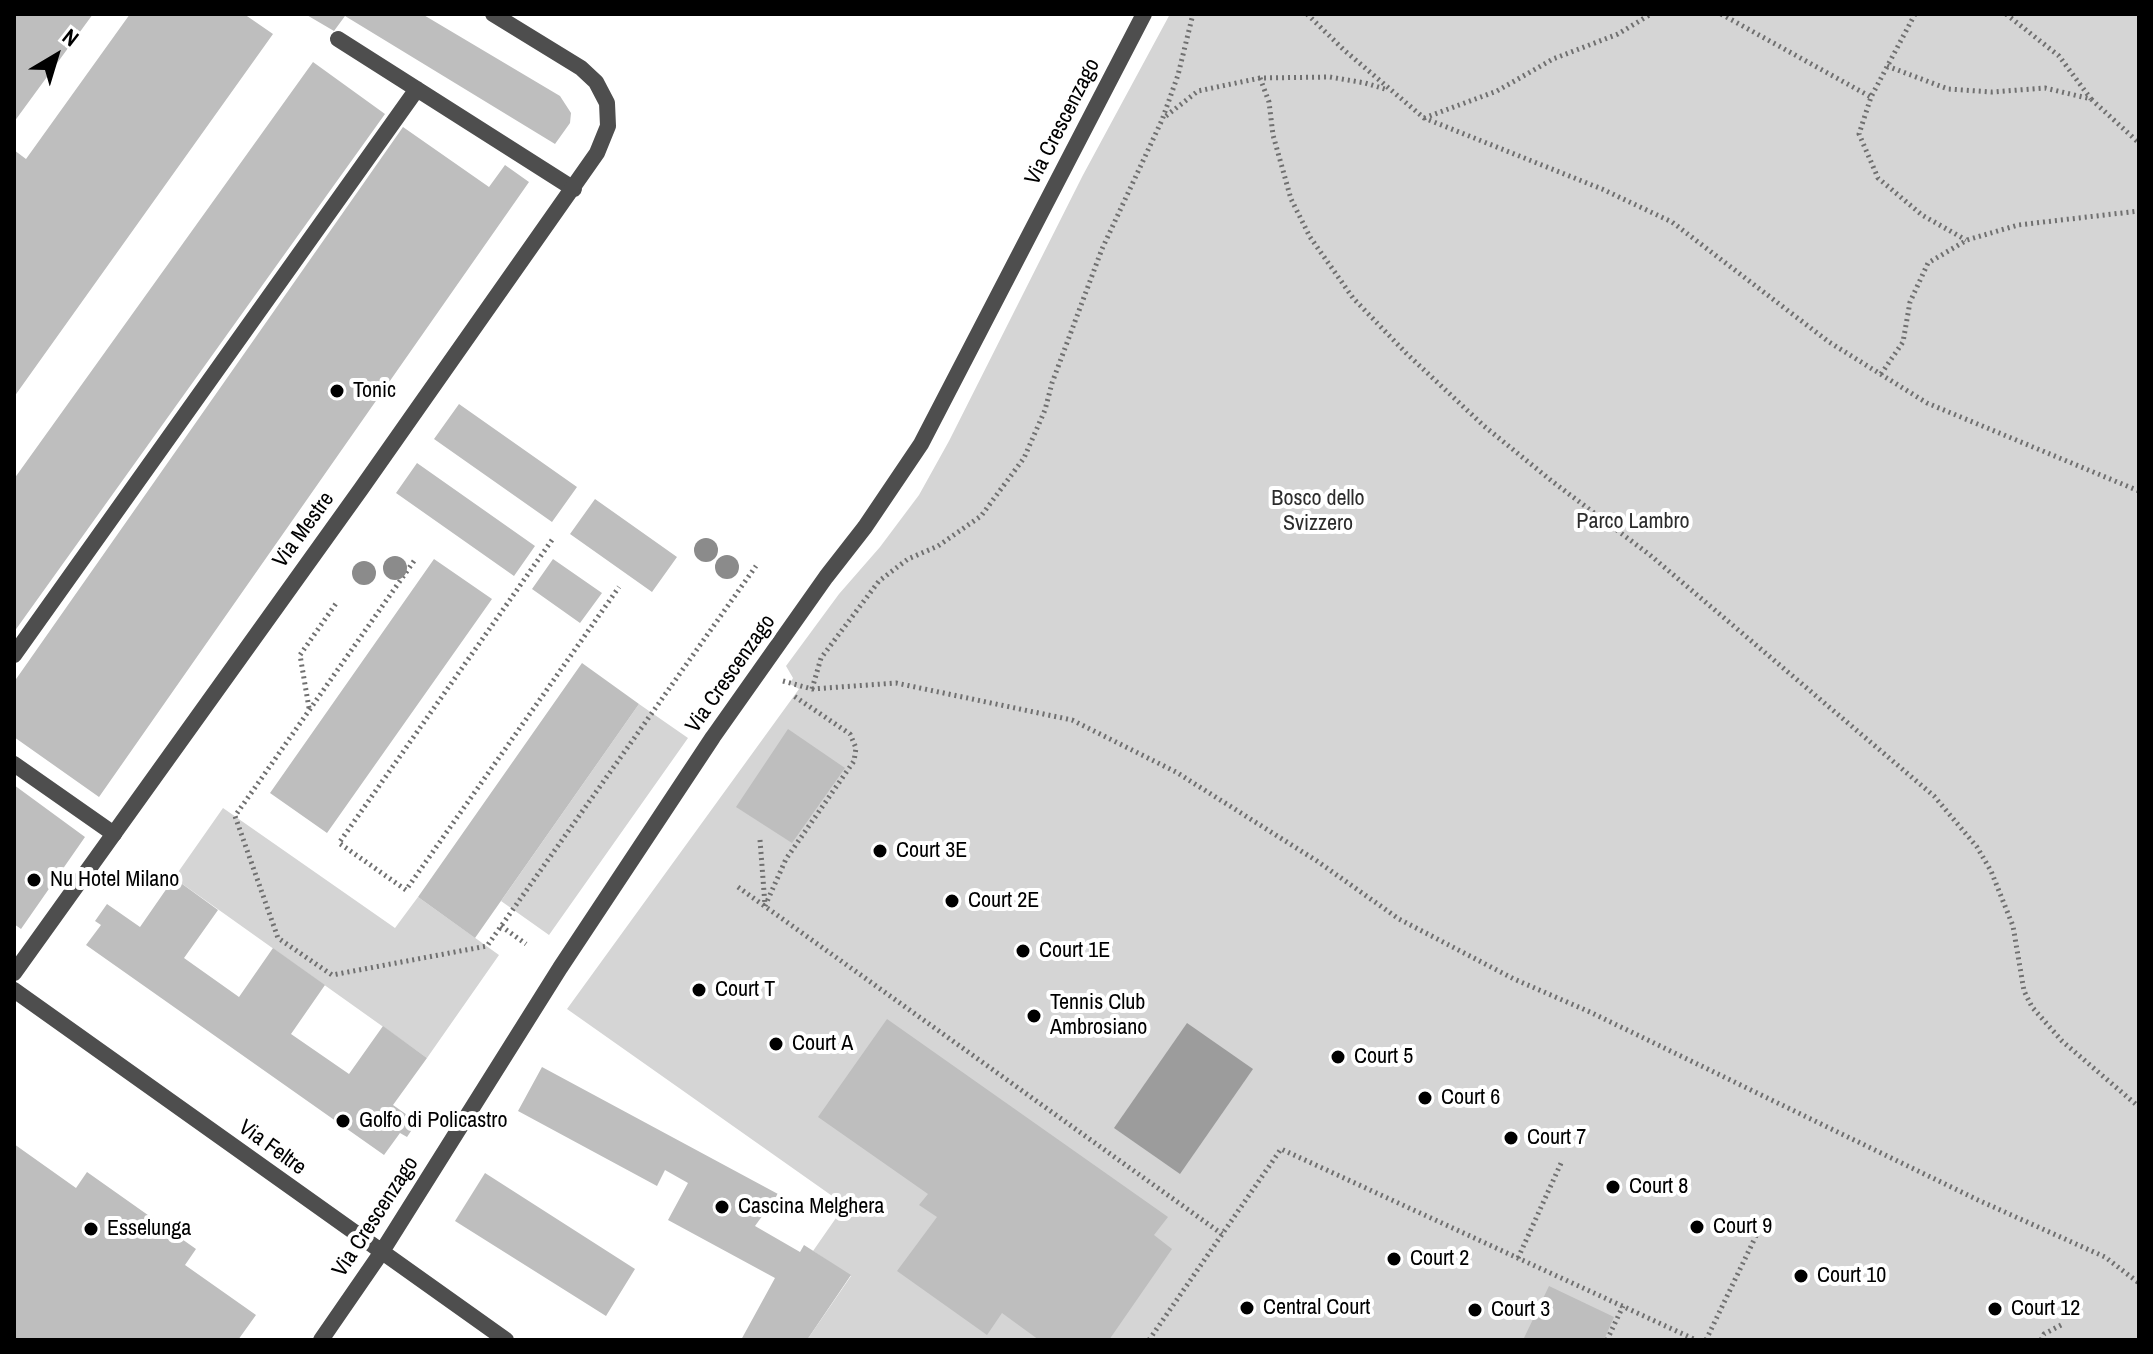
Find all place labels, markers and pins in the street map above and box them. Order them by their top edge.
place label: Tonic [353,378,396,404]
marker: Tonic [328,382,346,400]
place label: Court 3E [896,838,967,864]
marker: Court 3E [871,842,889,860]
place label: Nu Hotel Milano [50,867,179,893]
marker: Nu Hotel Milano [25,871,43,889]
place label: Court 2E [968,888,1039,914]
marker: Court 2E [943,892,961,910]
place label: Court 1E [1039,938,1110,964]
marker: Court 1E [1014,942,1032,960]
place label: Court T [715,977,775,1003]
marker: Court T [690,981,708,999]
place label: Tennis Club Ambrosiano [1050,990,1147,1042]
marker: Tennis Club Ambrosiano [1025,1007,1043,1025]
place label: Court A [792,1031,853,1057]
marker: Court A [767,1035,785,1053]
place label: Court 5 [1354,1044,1413,1070]
marker: Court 5 [1329,1048,1347,1066]
place label: Court 6 [1441,1085,1500,1111]
marker: Court 6 [1416,1089,1434,1107]
place label: Golfo di Policastro [359,1108,507,1134]
marker: Golfo di Policastro [334,1112,352,1130]
place label: Court 7 [1527,1125,1586,1151]
marker: Court 7 [1502,1129,1520,1147]
place label: Court 8 [1629,1174,1688,1200]
marker: Court 8 [1604,1178,1622,1196]
place label: Cascina Melghera [738,1194,884,1220]
marker: Cascina Melghera [713,1198,731,1216]
place label: Court 9 [1713,1214,1772,1240]
place label: Esselunga [107,1216,191,1242]
marker: Court 9 [1688,1218,1706,1236]
marker: Esselunga [82,1220,100,1238]
place label: Court 2 [1410,1246,1469,1272]
marker: Court 2 [1385,1250,1403,1268]
place label: Court 10 [1817,1263,1886,1289]
marker: Court 10 [1792,1267,1810,1285]
place label: Central Court [1263,1295,1370,1321]
place label: Court 12 [2011,1296,2080,1322]
place label: Court 3 [1491,1297,1550,1323]
marker: Central Court [1238,1299,1256,1317]
marker: Court 12 [1986,1300,2004,1318]
marker: Court 3 [1466,1301,1484,1319]

